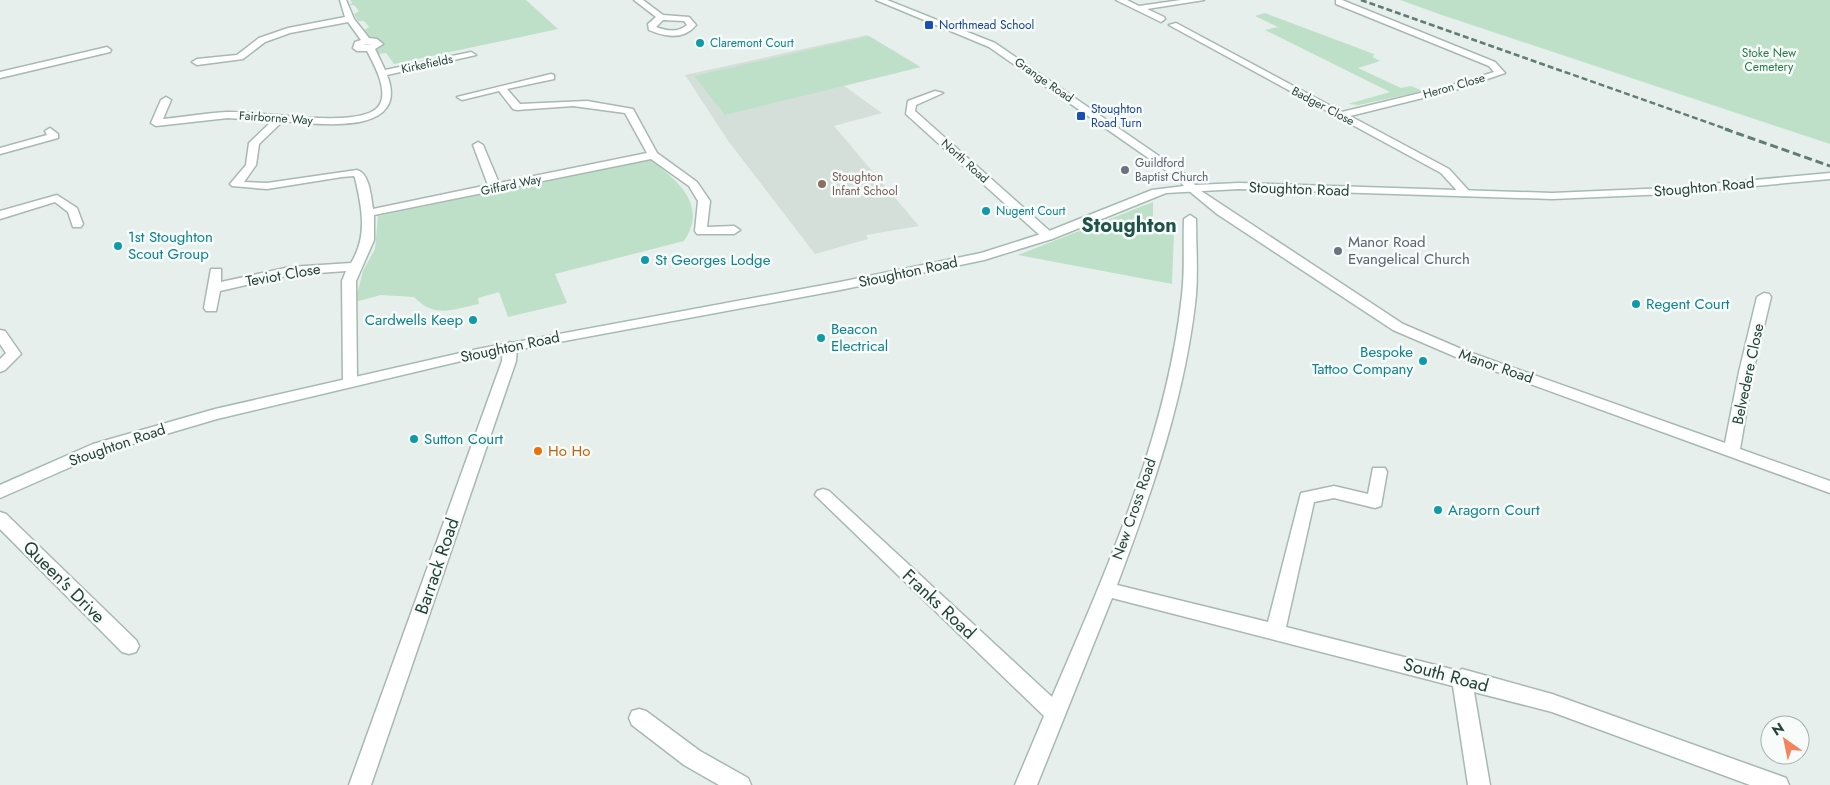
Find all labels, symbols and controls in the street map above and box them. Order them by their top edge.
place label: Northmead School [939,16,1034,34]
marker: Northmead School [923,19,935,31]
place label: Claremont Court [710,34,794,52]
marker: Claremont Court [694,37,706,49]
park label: Stoke New Cemetery [1742,44,1797,76]
street label: Kirkefields [399,50,455,78]
street label: Grange Road [1011,53,1077,107]
street label: Heron Close [1421,69,1487,103]
street label: Badger Close [1288,82,1358,130]
place label: Stoughton Road Turn [1091,100,1142,132]
street label: Fairborne Way [239,106,314,130]
marker: Stoughton Road Turn [1075,110,1087,122]
street label: North Road [937,135,993,187]
place label: Guildford Baptist Church [1135,154,1208,186]
marker: Guildford Baptist Church [1119,164,1131,176]
place label: Stoughton Infant School [832,168,898,200]
street label: Giffard Way [479,170,544,200]
street label: Stoughton Road [1653,172,1755,202]
street label: Stoughton Road [1248,176,1350,202]
marker: Stoughton Infant School [816,178,828,190]
place label: Nugent Court [996,202,1066,220]
marker: Nugent Court [980,205,992,217]
district label: Stoughton [1081,211,1177,240]
place label: 1st Stoughton Scout Group [128,226,213,265]
place label: Manor Road Evangelical Church [1348,231,1470,270]
marker: 1st Stoughton Scout Group [112,240,124,252]
marker: Manor Road Evangelical Church [1332,245,1344,257]
place label: St Georges Lodge [655,249,771,271]
street label: Stoughton Road [856,251,960,293]
marker: St Georges Lodge [639,254,651,266]
street label: Teviot Close [244,258,322,292]
place label: Regent Court [1646,293,1730,315]
marker: Regent Court [1630,298,1642,310]
place label: Cardwells Keep [365,309,463,331]
marker: Cardwells Keep [467,314,479,326]
place label: Beacon Electrical [831,318,888,357]
street label: Belvedere Close [1727,321,1769,427]
street label: Stoughton Road [458,326,562,368]
marker: Beacon Electrical [815,332,827,344]
place label: Bespoke Tattoo Company [1312,341,1413,380]
street label: Manor Road [1456,343,1536,389]
marker: Bespoke Tattoo Company [1417,355,1429,367]
street label: Stoughton Road [66,418,168,472]
place label: Sutton Court [424,428,503,450]
marker: Sutton Court [408,433,420,445]
place label: Ho Ho [548,440,590,462]
marker: Ho Ho [532,445,544,457]
street label: New Cross Road [1106,455,1162,563]
place label: Aragorn Court [1448,499,1540,521]
marker: Aragorn Court [1432,504,1444,516]
street label: Barrack Road [408,514,466,618]
street label: Queen's Drive [17,535,111,629]
street label: Franks Road [896,563,982,645]
street label: South Road [1401,651,1491,699]
north arrow [1760,715,1810,765]
text: N [1768,718,1788,741]

